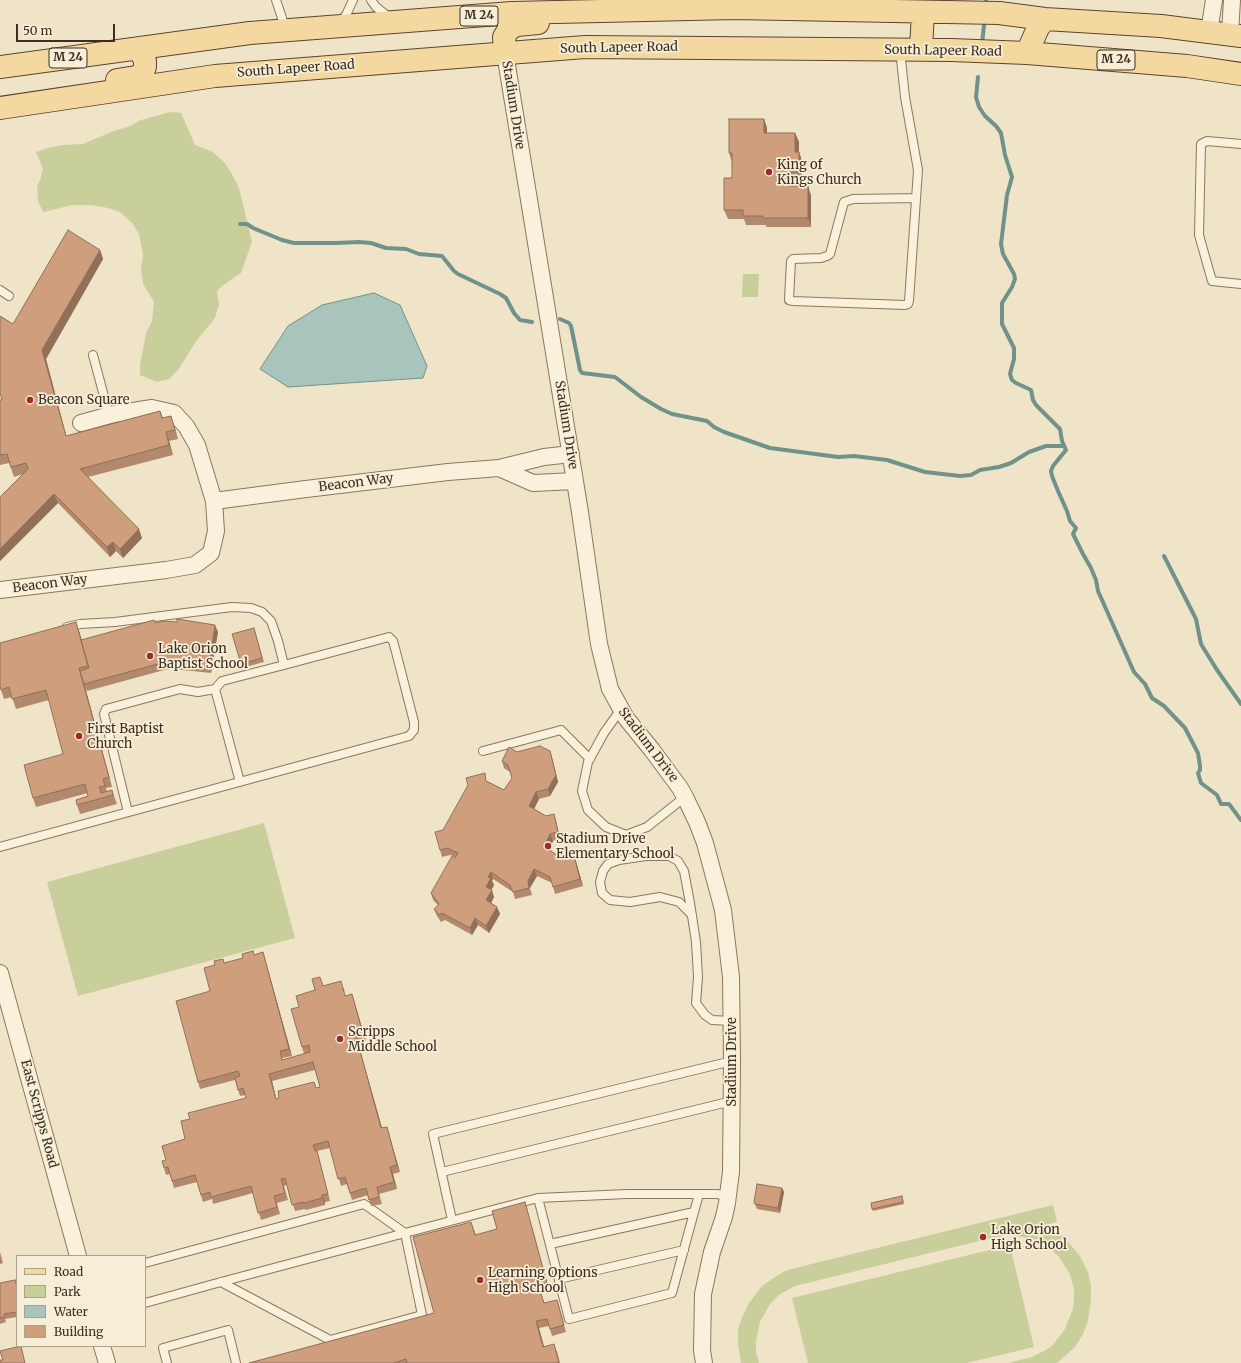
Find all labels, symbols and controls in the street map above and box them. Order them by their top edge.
road number: M 24 [460,6,498,26]
scale bar [18,16,117,42]
text: 50 m [23,23,52,38]
street label: South Lapeer Road [560,39,678,57]
street label: South Lapeer Road [884,42,1002,60]
road number: M 24 [49,48,87,68]
road number: M 24 [1097,50,1135,70]
street label: South Lapeer Road [237,57,355,81]
street label: Stadium Drive [498,60,528,150]
place label: King of Kings Church [777,157,862,188]
marker: King of Kings Church [764,167,774,177]
street label: Stadium Drive [551,380,581,470]
place label: Beacon Square [38,392,130,408]
marker: Beacon Square [25,395,35,405]
street label: Beacon Way [318,471,394,495]
street label: Beacon Way [12,572,88,596]
place label: Lake Orion Baptist School [158,641,248,672]
marker: Lake Orion Baptist School [145,651,155,661]
street label: Stadium Drive [615,705,681,785]
place label: First Baptist Church [87,721,164,752]
marker: First Baptist Church [74,731,84,741]
place label: Stadium Drive Elementary School [556,831,674,862]
marker: Stadium Drive Elementary School [543,841,553,851]
street label: Stadium Drive [724,1017,740,1107]
place label: Scripps Middle School [348,1024,437,1055]
marker: Scripps Middle School [335,1034,345,1044]
street label: East Scripps Road [17,1058,61,1170]
place label: Lake Orion High School [991,1222,1067,1253]
marker: Lake Orion High School [978,1232,988,1242]
legend [16,1255,146,1347]
text: Road [54,1264,83,1279]
place label: Learning Options High School [488,1265,598,1296]
marker: Learning Options High School [475,1275,485,1285]
text: Park [54,1284,81,1299]
text: Water [54,1304,88,1319]
text: Building [54,1324,103,1339]

